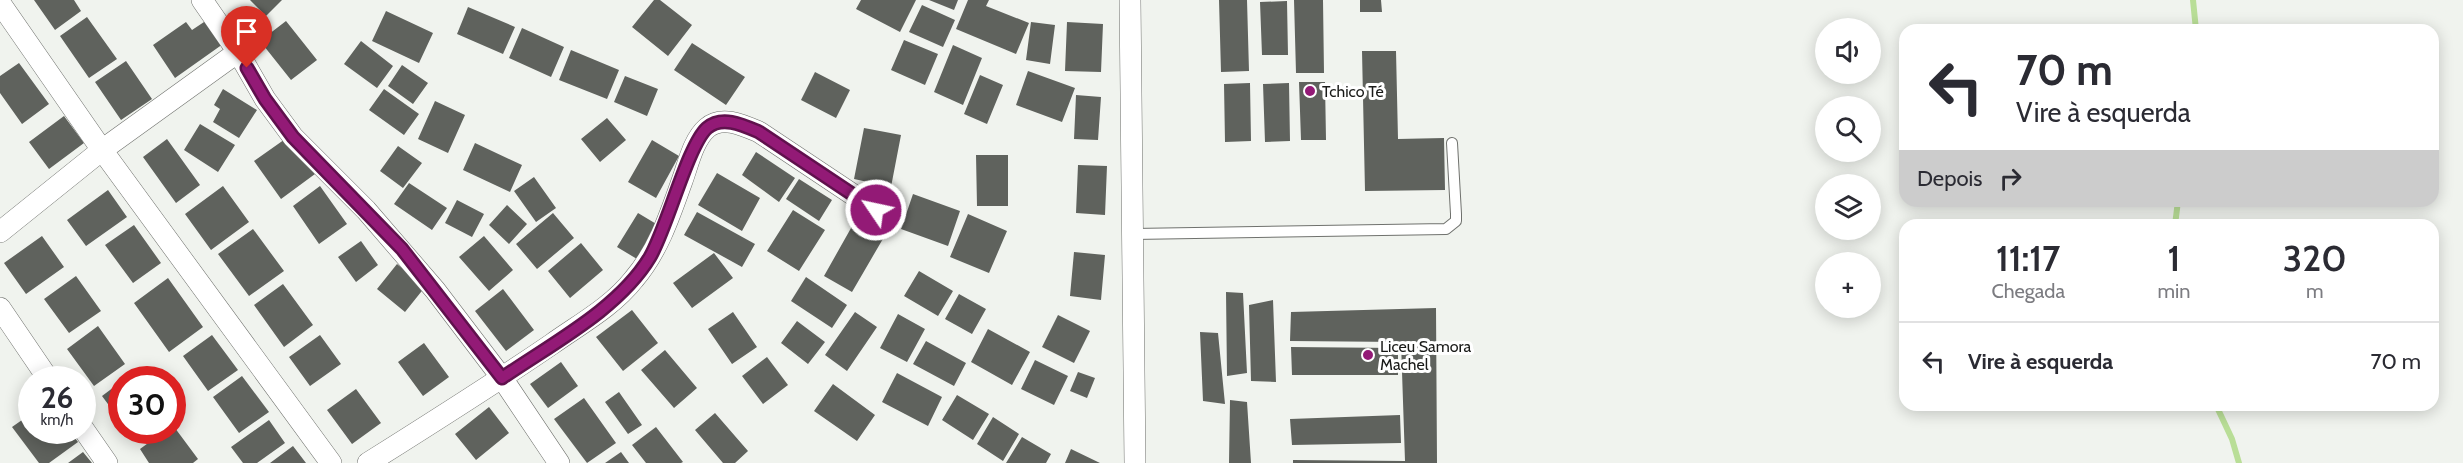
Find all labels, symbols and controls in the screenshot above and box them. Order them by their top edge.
pin [221,6,272,68]
icon: arrive [230,15,263,48]
map controls [1815,18,1881,318]
button: sound [1815,18,1881,84]
text: 70 m [2016,44,2113,96]
icon: left [1917,48,1995,126]
place label: Tchico Té [1322,82,1384,101]
marker: Tchico Té [1303,84,1317,98]
button: search [1815,96,1881,162]
text: Vire à esquerda [2016,96,2191,129]
icon: right [1994,162,2027,195]
text: Depois [1917,165,1982,192]
button: layers [1815,174,1881,240]
position arrow [844,178,908,242]
text: 11:17 [1996,236,2060,280]
text: 1 [2168,236,2180,280]
text: 320 [2283,236,2347,280]
button: + [1815,252,1881,318]
text: Chegada [1991,279,2065,303]
text: min [2157,279,2190,303]
text: m [2306,279,2323,303]
place label: Liceu Samora Machel [1380,337,1472,374]
icon: left [1917,345,1950,378]
marker: Liceu Samora Machel [1361,348,1375,362]
text: Vire à esquerda [1968,348,2113,375]
text: 70 m [2371,348,2421,375]
speed limit sign: 30 [108,366,186,444]
text: 26 [41,379,73,416]
text: km/h [41,411,73,429]

